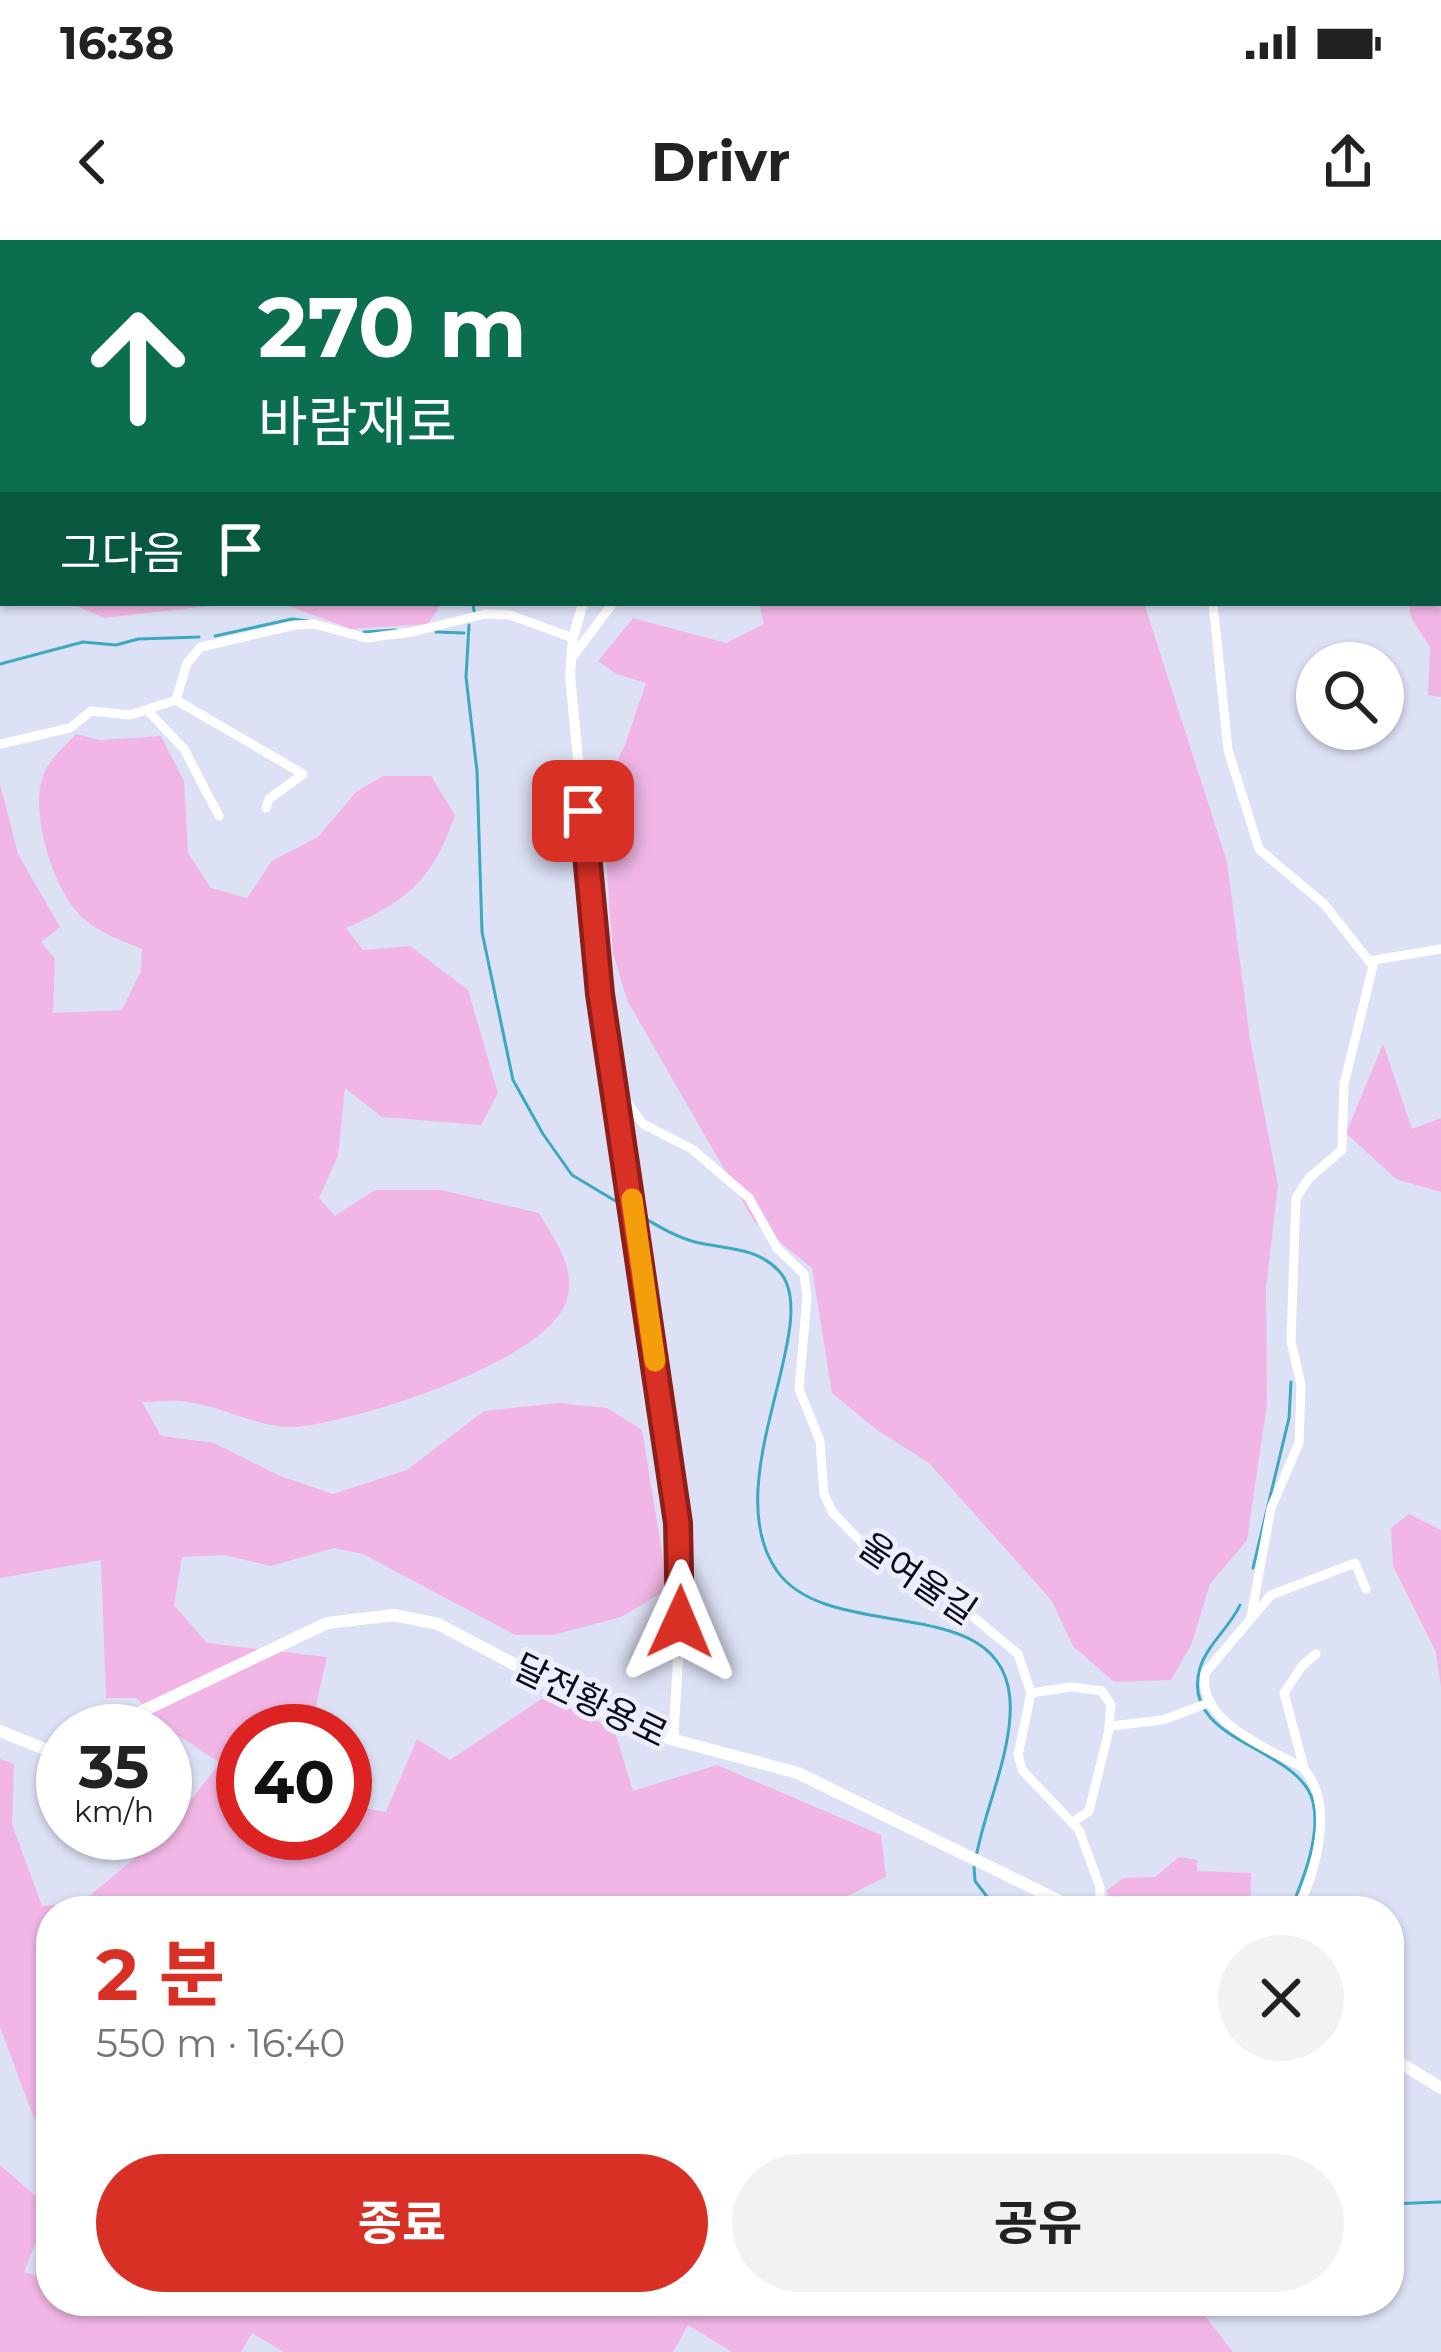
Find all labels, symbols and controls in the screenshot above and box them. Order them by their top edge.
text: 16:38 [60,15,174,70]
icon: back [60,129,126,195]
text: Drivr [651,129,790,195]
icon: share [1315,129,1381,195]
text: 270 m [258,276,527,378]
icon: ahead [60,288,216,444]
text: 바람재로 [258,389,457,455]
icon: arrive [208,516,274,582]
text: 그다음 [60,525,184,580]
map controls [1296,642,1404,750]
button: search [1296,642,1404,750]
pin [532,760,634,862]
icon: arrive [550,778,616,844]
street label: 울여울길 [851,1523,985,1633]
position arrow [617,1559,743,1685]
street label: 달전황용로 [507,1644,675,1756]
speed limit sign: 40 [216,1704,372,1860]
text: 35 [79,1730,149,1803]
text: km/h [74,1793,154,1830]
text: 2 분 [96,1930,225,2018]
button: close [1218,1935,1344,2061]
text: 550 m · 16:40 [96,2019,345,2067]
button: 종료 [96,2154,708,2292]
button: 공유 [732,2154,1344,2292]

